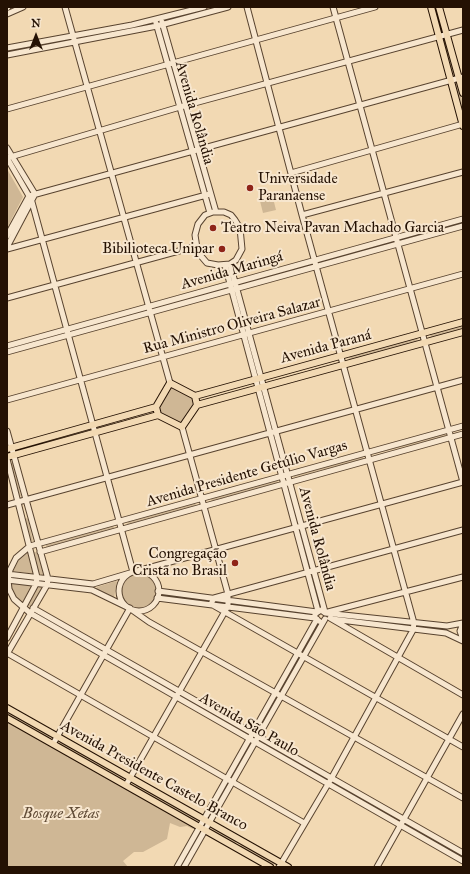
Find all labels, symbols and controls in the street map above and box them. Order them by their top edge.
north arrow [16,16,56,56]
text: N [31,17,41,30]
street label: Avenida Rolândia [171,59,217,167]
place label: Universidade Paranaense [258,170,338,205]
marker: Universidade Paranaense [245,183,255,193]
place label: Teatro Neiva Pavan Machado Garcia [221,219,444,237]
marker: Teatro Neiva Pavan Machado Garcia [208,223,218,233]
place label: Bibilioteca Unipar [102,240,214,258]
marker: Bibilioteca Unipar [217,244,227,254]
street label: Avenida Maringá [179,248,285,294]
street label: Rua Ministro Oliveira Salazar [141,294,323,358]
street label: Avenida Paraná [279,326,373,368]
street label: Avenida Presidente Getúlio Vargas [145,437,349,511]
street label: Avenida Rolândia [295,485,339,593]
place label: Congregação Cristã no Brasil [132,545,227,580]
marker: Congregação Cristã no Brasil [230,558,240,568]
street label: Avenida São Paulo [196,689,302,761]
street label: Avenida Presidente Castelo Branco [57,717,251,835]
park label: Bosque Xetas [23,805,99,823]

